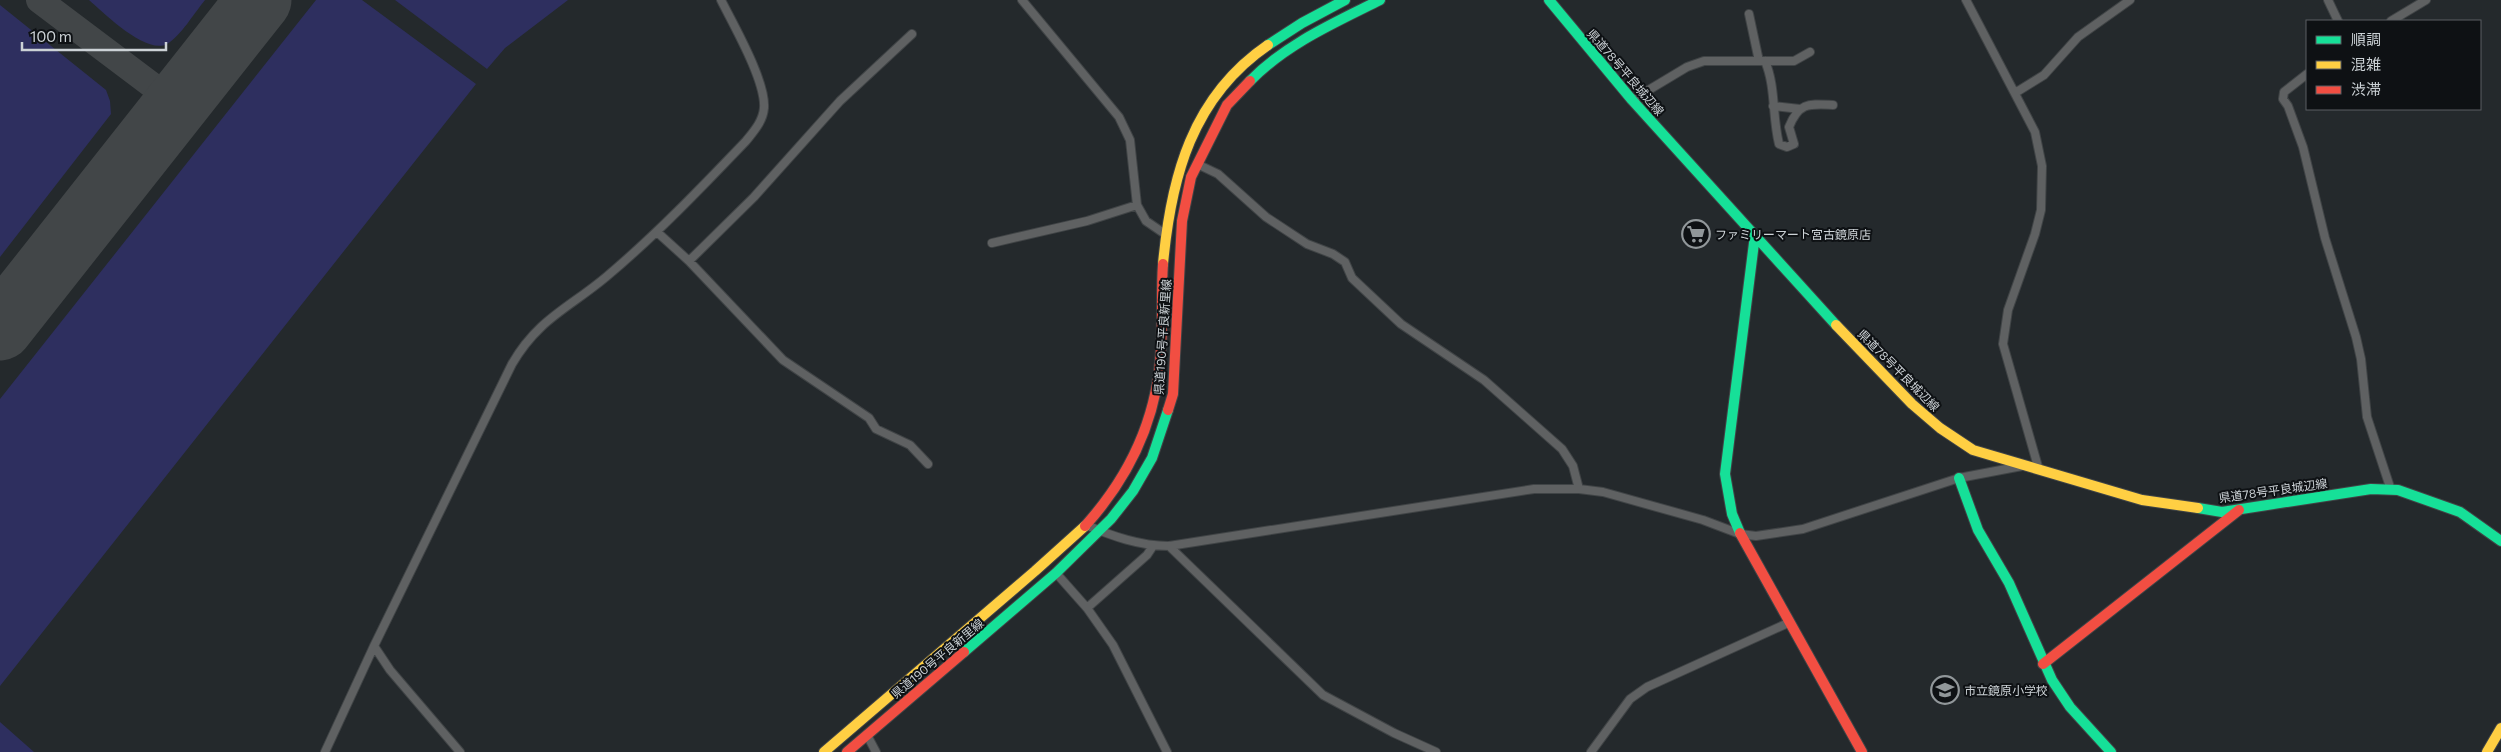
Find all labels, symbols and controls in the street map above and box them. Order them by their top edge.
scale bar [22,20,166,52]
legend [2306,20,2481,110]
street label: 県道78号平良城辺線 [1585,26,1667,118]
text: 100 m [30,27,72,45]
text: 順調 [2351,30,2381,48]
text: 混雑 [2351,55,2381,73]
text: 渋滞 [2351,80,2381,98]
supermarket icon: ファミリーマート宮古鏡原店 [1681,219,1711,249]
place label: ファミリーマート宮古鏡原店 [1715,227,1871,241]
street label: 県道190号平良新里線 [1151,279,1173,395]
street label: 県道78号平良城辺線 [1855,326,1943,414]
street label: 県道78号平良城辺線 [2218,475,2328,505]
street label: 県道190号平良新里線 [888,615,986,701]
school or university icon: 市立鏡原小学校 [1930,675,1960,705]
place label: 市立鏡原小学校 [1964,683,2048,697]

